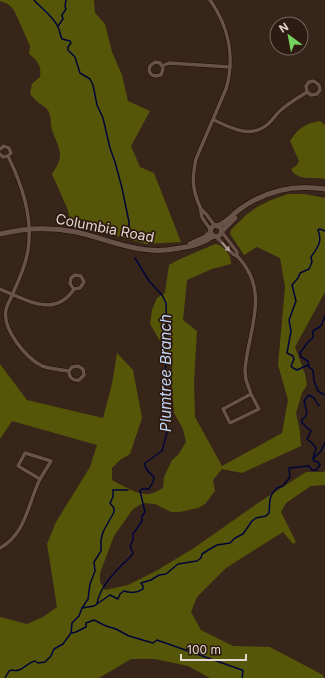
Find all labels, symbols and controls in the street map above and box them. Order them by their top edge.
north arrow [269,16,309,56]
text: N [276,19,291,36]
street label: Columbia Road [54,210,156,245]
one-way arrow [221,242,231,252]
water label: Plumtree Branch [156,314,175,432]
scale bar [181,636,246,662]
text: 100 m [187,642,221,657]

